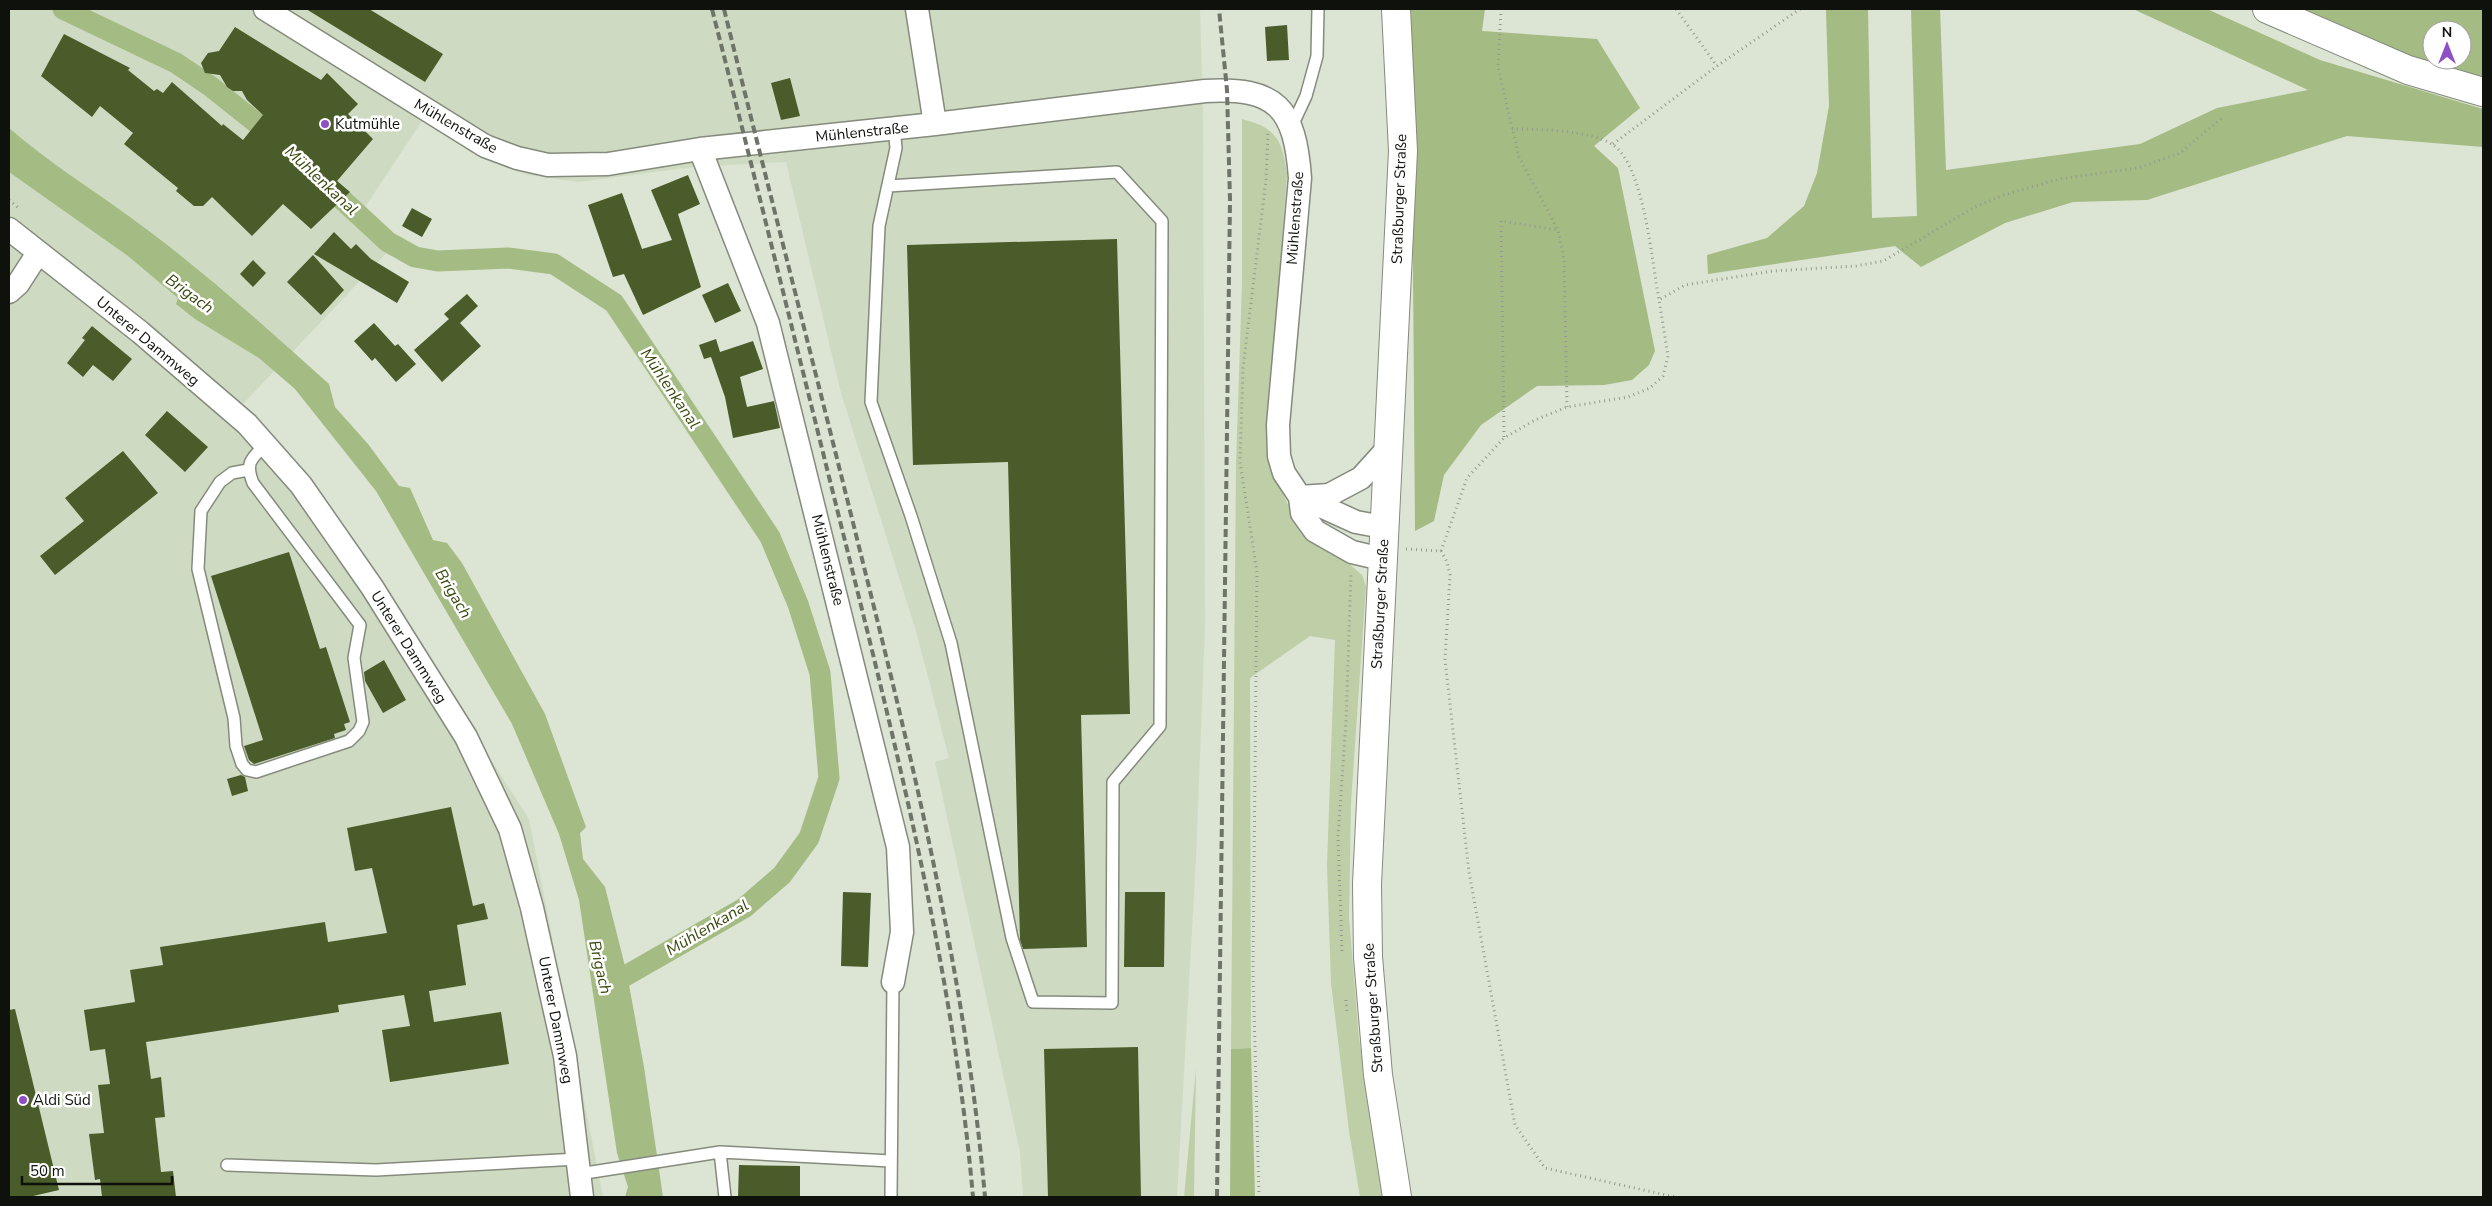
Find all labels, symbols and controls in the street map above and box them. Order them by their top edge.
north arrow [2422,20,2472,70]
text: N [2442,23,2452,42]
street label: Mühlenstraße [411,94,501,158]
place label: Kutmühle [335,114,400,134]
street label: Mühlenstraße [814,117,910,147]
marker: Kutmühle [319,118,331,130]
street label: Straßburger Straße [1387,134,1411,264]
water label: Mühlenkanal [280,141,363,221]
street label: Mühlenstraße [1282,171,1308,265]
water label: Brigach [161,269,218,319]
street label: Unterer Dammweg [92,292,204,390]
water label: Mühlenkanal [635,344,705,433]
street label: Mühlenstraße [807,512,849,608]
street label: Straßburger Straße [1367,538,1393,670]
water label: Brigach [430,564,477,623]
street label: Unterer Dammweg [366,587,452,707]
water label: Mühlenkanal [662,894,753,961]
water label: Brigach [583,938,617,996]
street label: Straßburger Straße [1358,942,1388,1074]
street label: Unterer Dammweg [534,955,578,1085]
place label: Aldi Süd [33,1090,91,1110]
marker: Aldi Süd [17,1094,29,1106]
scale bar [22,1154,172,1186]
text: 50 m [30,1161,65,1181]

